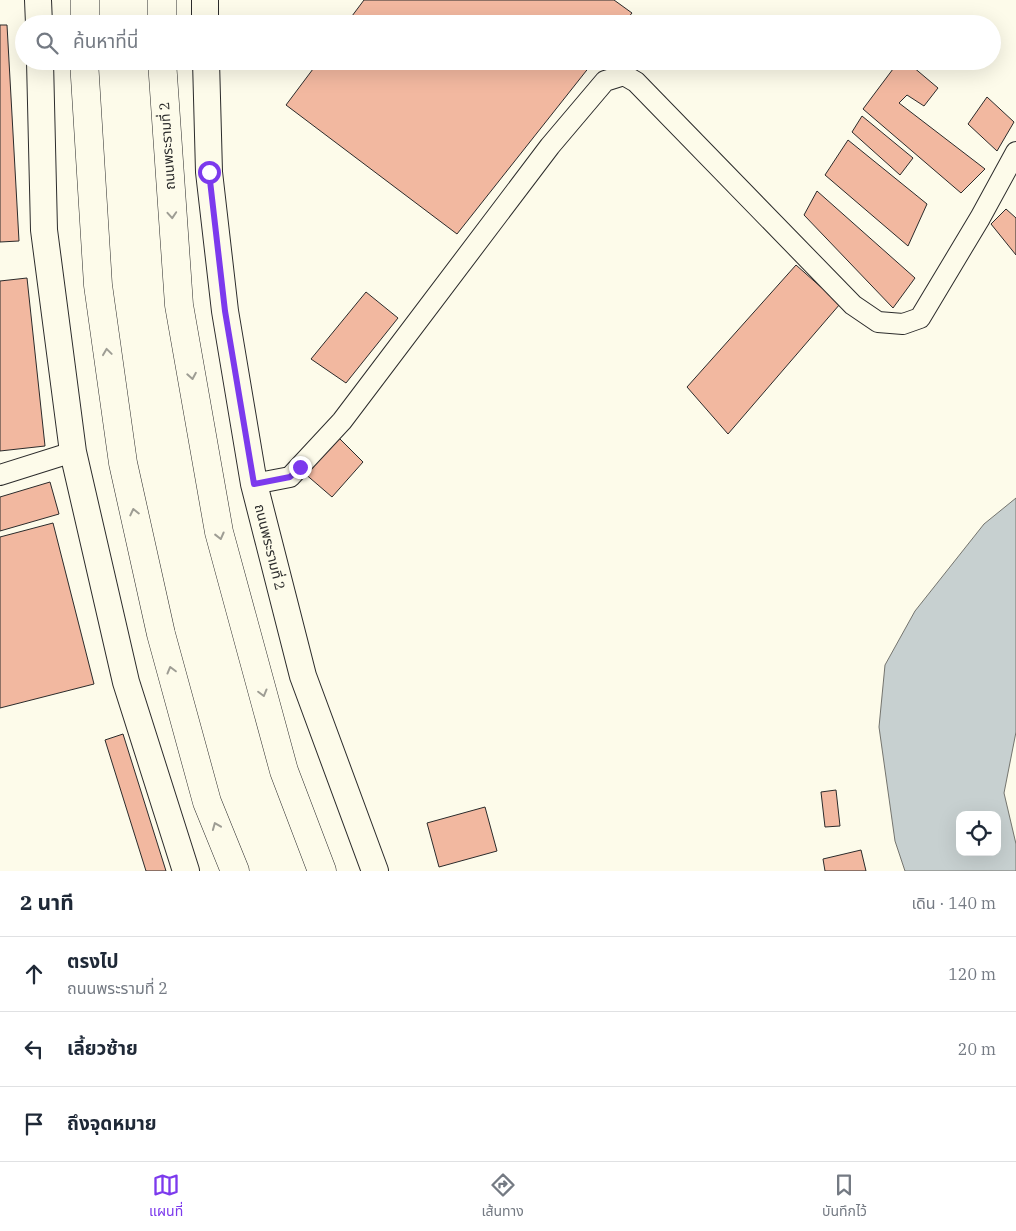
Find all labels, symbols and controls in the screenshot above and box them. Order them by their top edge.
search box [15,15,1001,70]
icon: search [33,29,61,57]
text: ค้นหาที่นี่ [73,29,138,53]
street label: ถนนพระรามที่ 2 [154,101,179,191]
route start [198,161,221,184]
one-way arrow [167,211,178,219]
one-way arrow [103,347,113,356]
one-way arrow [186,371,196,380]
route end [289,456,312,479]
street label: ถนนพระรามที่ 2 [251,502,290,592]
one-way arrow [129,507,140,516]
one-way arrow [214,531,225,540]
one-way arrow [166,665,177,674]
one-way arrow [257,688,267,696]
map controls [956,811,1001,856]
button: locate [956,811,1001,856]
one-way arrow [212,822,223,831]
text: 2 นาที [20,888,74,916]
text: เดิน · 140 m [911,893,996,913]
text: ตรงไป [67,949,119,973]
icon: ahead [20,960,48,988]
text: 120 m [948,964,996,984]
text: ถนนพระรามที่ 2 [67,978,168,998]
icon: left [20,1035,48,1063]
text: เลี้ยวซ้าย [67,1036,138,1060]
text: 20 m [958,1039,996,1059]
icon: arrive [20,1110,48,1138]
text: ถึงจุดหมาย [67,1111,157,1135]
tab: แผนที่ [149,1171,183,1222]
tab: เส้นทาง [481,1171,524,1222]
tab: บันทึกไว้ [822,1171,867,1222]

